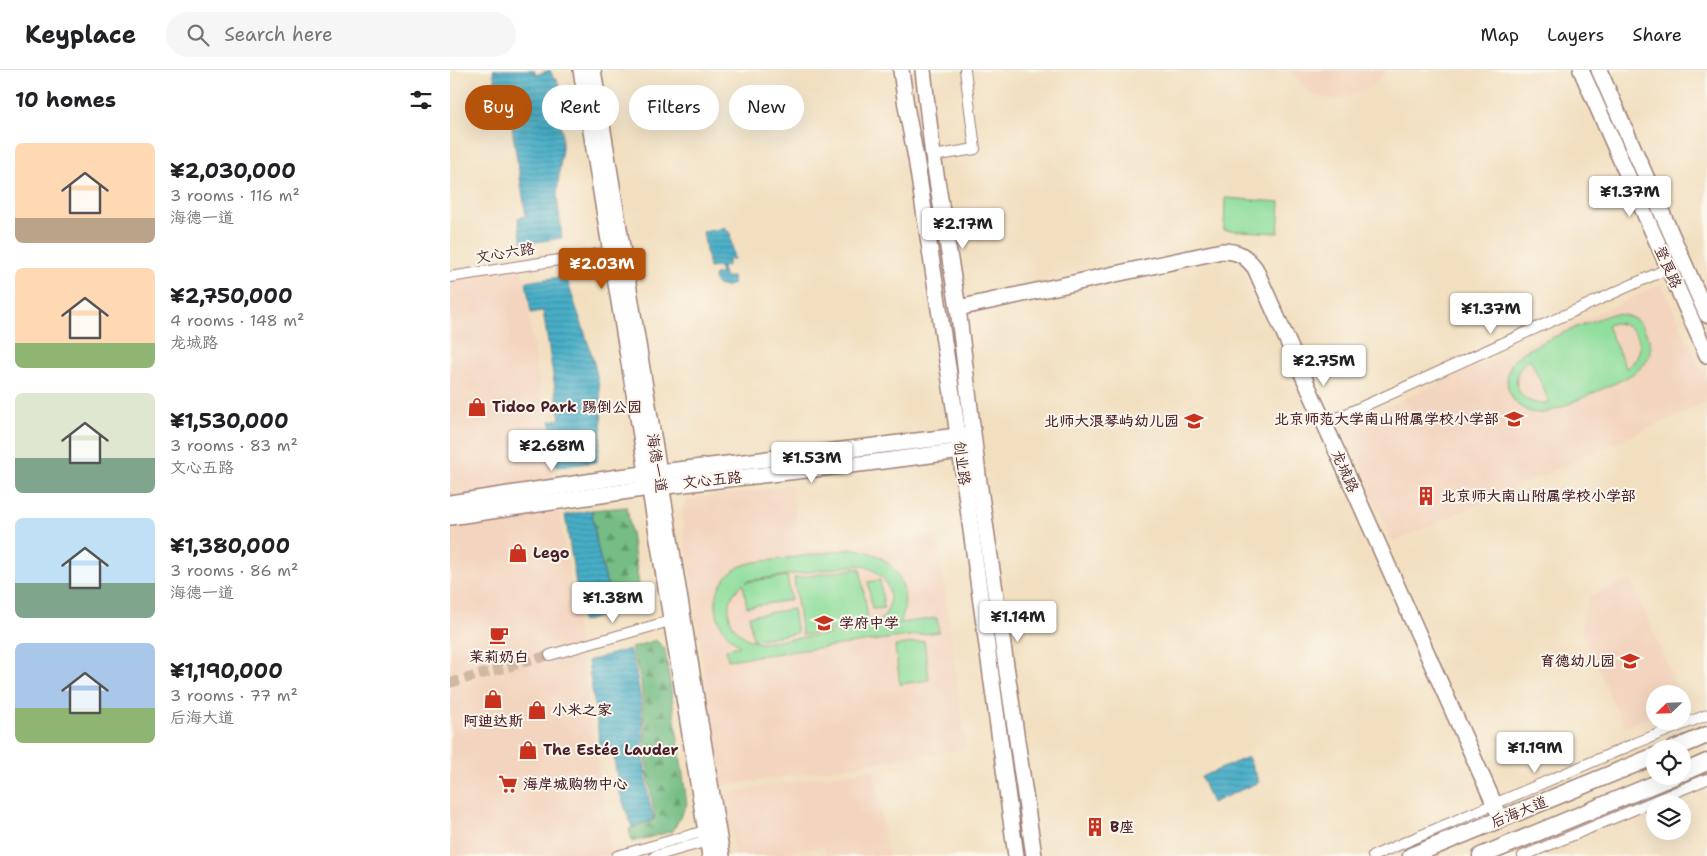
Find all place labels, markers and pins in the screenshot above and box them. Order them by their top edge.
pin: ¥1.37M [1589,176,1671,218]
pin: ¥2.17M [922,208,1004,250]
pin: ¥2.03M [561,248,643,290]
pin: ¥1.37M [1450,292,1532,335]
pin: ¥2.75M [1283,344,1365,387]
shop icon: Tidoo Park 踢倒公园 [466,396,488,418]
place label: Tidoo Park 踢倒公园 [492,397,642,417]
school or university icon: 北京师范大学南山附属学校小学部 [1503,408,1525,430]
place label: 北京师范大学南山附属学校小学部 [1274,409,1499,429]
school or university icon: 北师大浪琴屿幼儿园 [1183,410,1205,432]
place label: 北师大浪琴屿幼儿园 [1044,411,1179,431]
pin: ¥2.68M [511,430,593,472]
pin: ¥1.53M [771,442,853,484]
building icon: 北京师大南山附属学校小学部 [1415,485,1437,507]
place label: 北京师大南山附属学校小学部 [1441,486,1636,506]
shop icon: Lego [507,542,529,564]
place label: Lego [533,543,570,563]
pin: ¥1.38M [572,582,654,624]
pin: ¥1.14M [977,600,1059,643]
school or university icon: 学府中学 [813,612,835,634]
place label: 学府中学 [839,613,899,633]
cafe icon: 茉莉奶白 [488,624,510,646]
place label: 茉莉奶白 [469,647,529,667]
school or university icon: 育德幼儿园 [1619,650,1641,672]
place label: 育德幼儿园 [1540,651,1615,671]
shop icon: 阿迪达斯 [482,688,504,710]
shop icon: 小米之家 [526,699,548,721]
place label: 小米之家 [552,700,612,720]
place label: 阿迪达斯 [463,711,523,731]
pin: ¥1.19M [1494,732,1576,774]
shop icon: The Estée Lauder [517,739,539,761]
place label: The Estée Lauder [543,740,679,760]
supermarket icon: 海岸城购物中心 [497,773,519,795]
place label: 海岸城购物中心 [523,774,628,794]
building icon: B座 [1084,816,1106,838]
place label: B座 [1110,817,1134,837]

